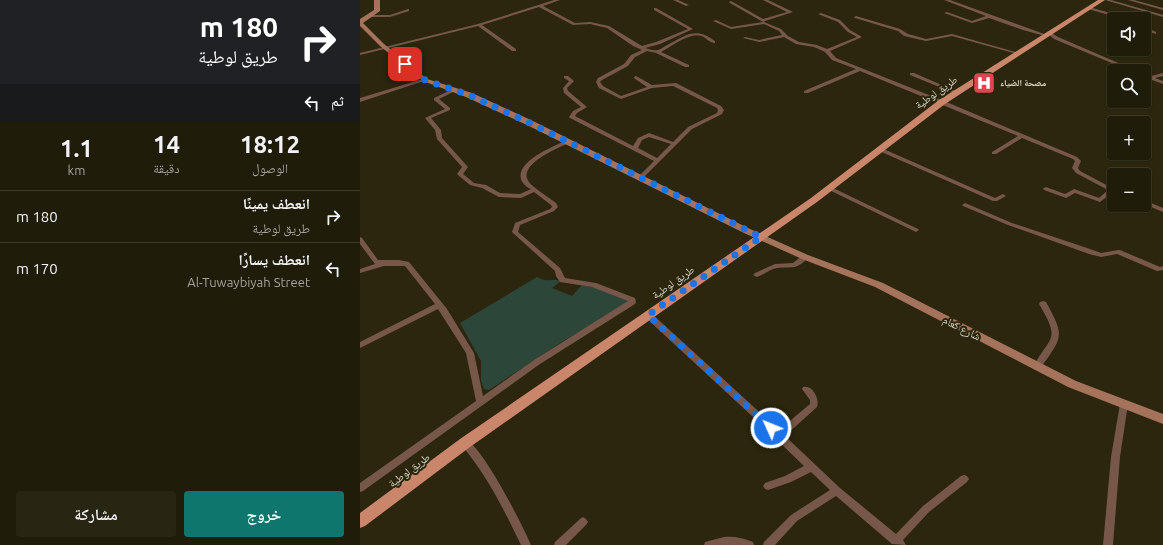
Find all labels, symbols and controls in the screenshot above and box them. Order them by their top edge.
text: 180 m [200,11,278,42]
map controls [1107,12,1151,212]
button: sound [1107,12,1151,56]
icon: right [292,16,344,68]
text: طريق لوطية [198,46,278,66]
pin [388,47,422,81]
icon: arrive [394,53,416,75]
button: search [1107,64,1151,108]
hospital icon: مصحة الضياء [971,70,997,96]
street label: طريق لوطية [913,73,960,112]
place label: مصحة الضياء [1000,78,1046,88]
icon: left [301,92,323,114]
text: ثم [331,92,344,109]
button: + [1107,116,1151,160]
text: 14 [153,131,180,158]
text: 18:12 [240,131,300,158]
text: 1.1 [60,135,93,162]
text: دقيقة [153,161,180,175]
text: الوصول [252,161,288,175]
text: km [68,163,85,177]
button: − [1107,168,1151,212]
text: انعطف يمينًا [243,195,310,212]
icon: right [322,206,344,228]
text: 180 m [16,208,58,225]
text: طريق لوطية [252,221,310,235]
text: انعطف يسارًا [238,251,310,268]
icon: left [322,258,344,280]
text: 170 m [16,260,58,277]
street label: طريق لوطية [650,263,697,302]
text: Al-Tuwaybiyah Street [187,275,310,289]
street label: شارع كعام [941,313,983,343]
position arrow [750,407,792,449]
street label: طريق لوطية [386,451,433,490]
button: مشاركة [16,491,176,537]
button: خروج [184,491,344,537]

